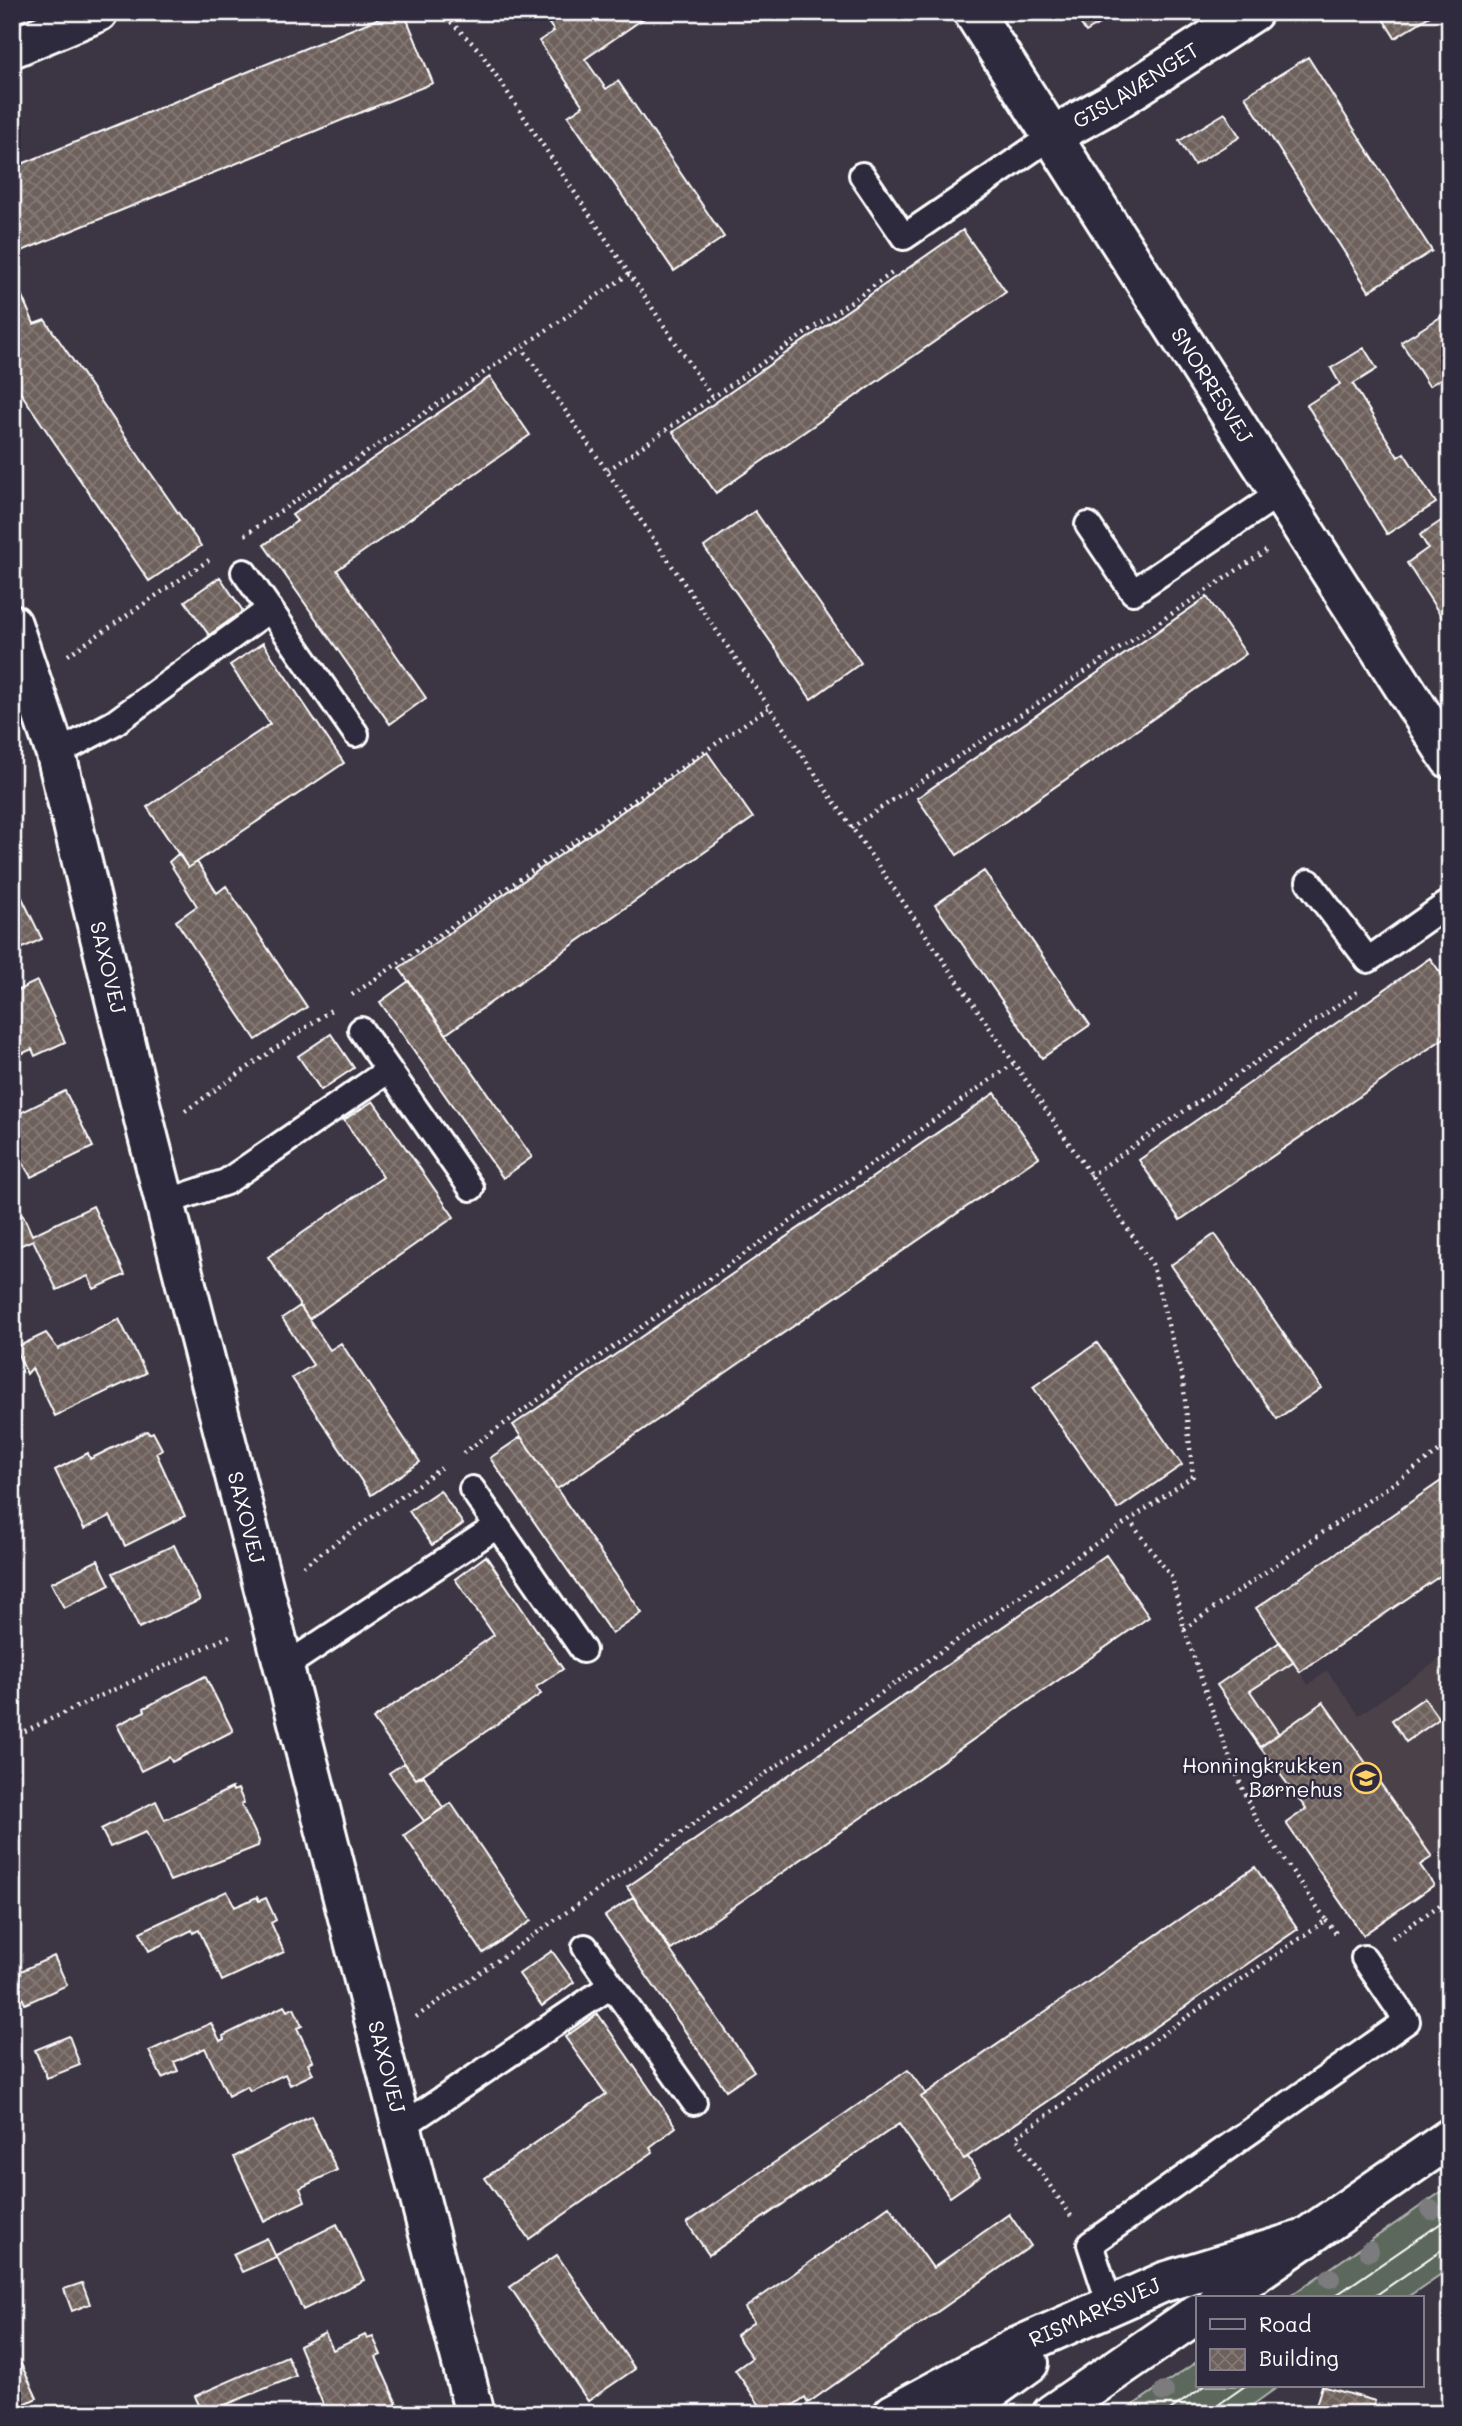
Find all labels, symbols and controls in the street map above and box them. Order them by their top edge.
street label: GISLAVÆNGET [1068,35,1204,134]
street label: SNORRESVEJ [1166,322,1260,448]
street label: SAXOVEJ [85,918,133,1017]
street label: SAXOVEJ [222,1468,272,1567]
place label: Honningkrukken Børnehus [1182,1751,1343,1802]
school or university icon: Honningkrukken Børnehus [1349,1761,1383,1795]
street label: SAXOVEJ [363,2018,412,2116]
street label: RISMARKSVEJ [1024,2270,1165,2352]
legend [1196,2296,1424,2388]
text: Road [1259,2310,1311,2337]
text: Building [1259,2344,1339,2371]

